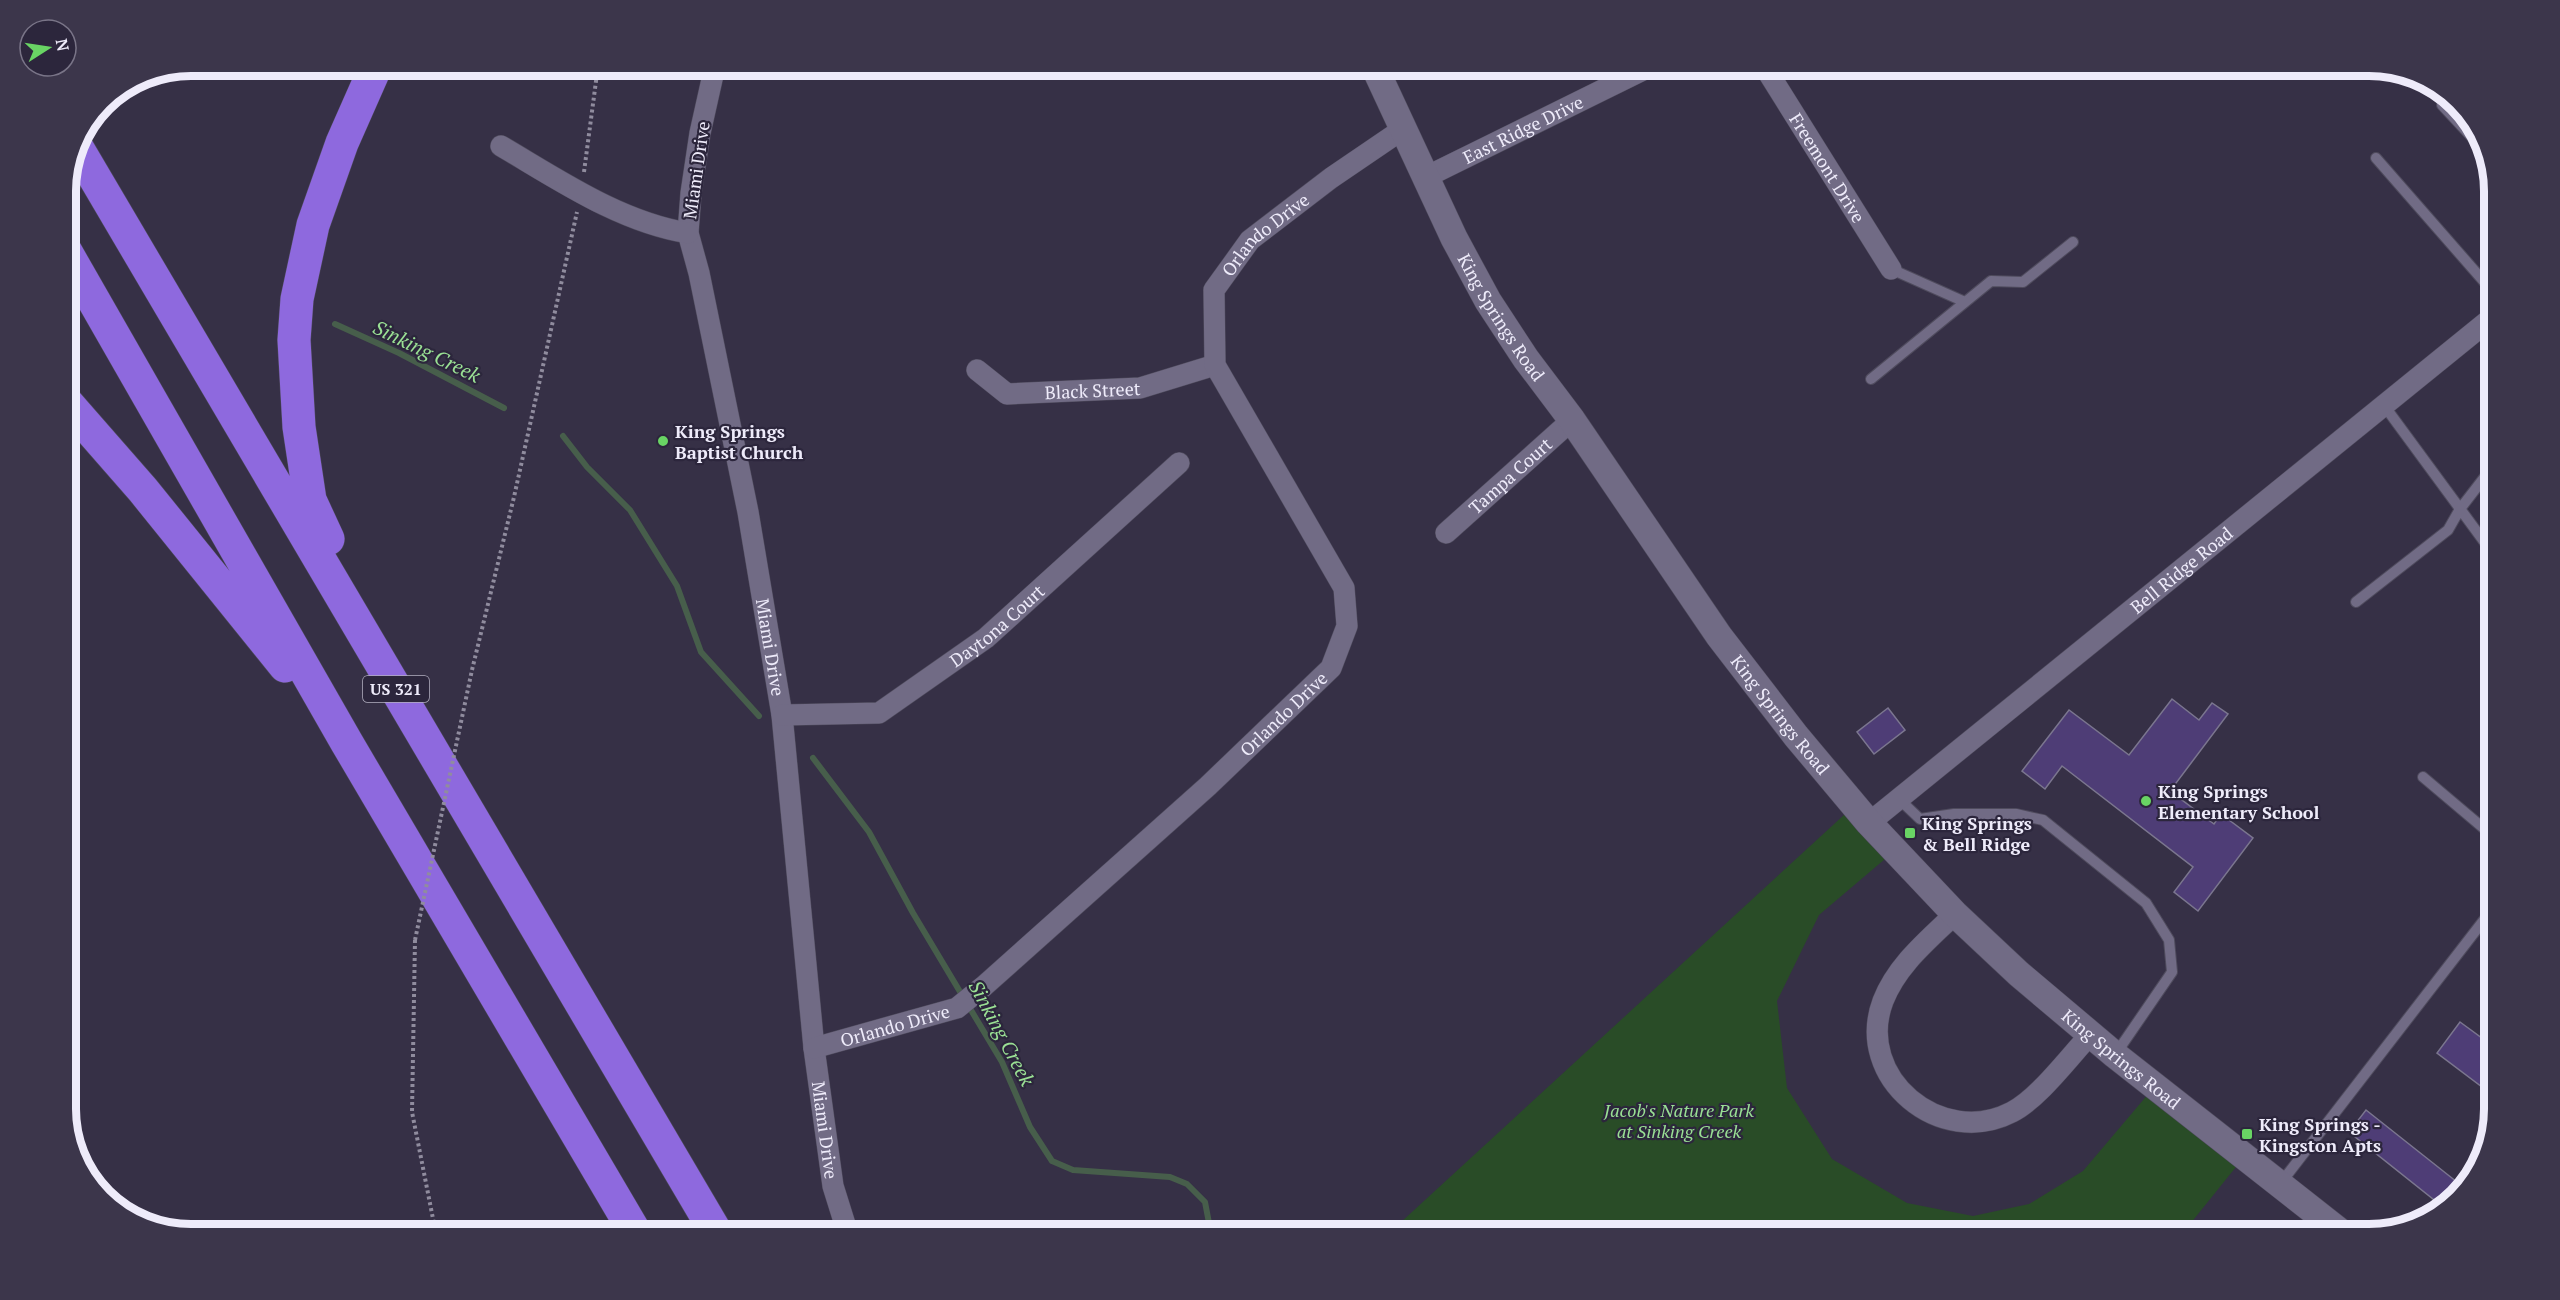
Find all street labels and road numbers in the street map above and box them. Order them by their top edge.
street label: East Ridge Drive [1459,89,1587,169]
street label: Freemont Drive [1784,108,1871,227]
street label: Miami Drive [677,120,715,220]
street label: Orlando Drive [1216,187,1314,281]
street label: King Springs Road [1453,249,1550,386]
street label: Black Street [1044,376,1141,404]
street label: Tampa Court [1463,432,1557,519]
street label: Bell Ridge Road [2125,521,2237,619]
street label: Daytona Court [945,579,1050,672]
street label: Miami Drive [751,597,791,698]
street label: King Springs Road [1726,650,1835,779]
street label: Orlando Drive [1234,666,1332,761]
road number: US 321 [363,676,429,702]
street label: Orlando Drive [837,999,952,1052]
street label: King Springs Road [2057,1003,2186,1114]
street label: Miami Drive [807,1080,844,1180]

